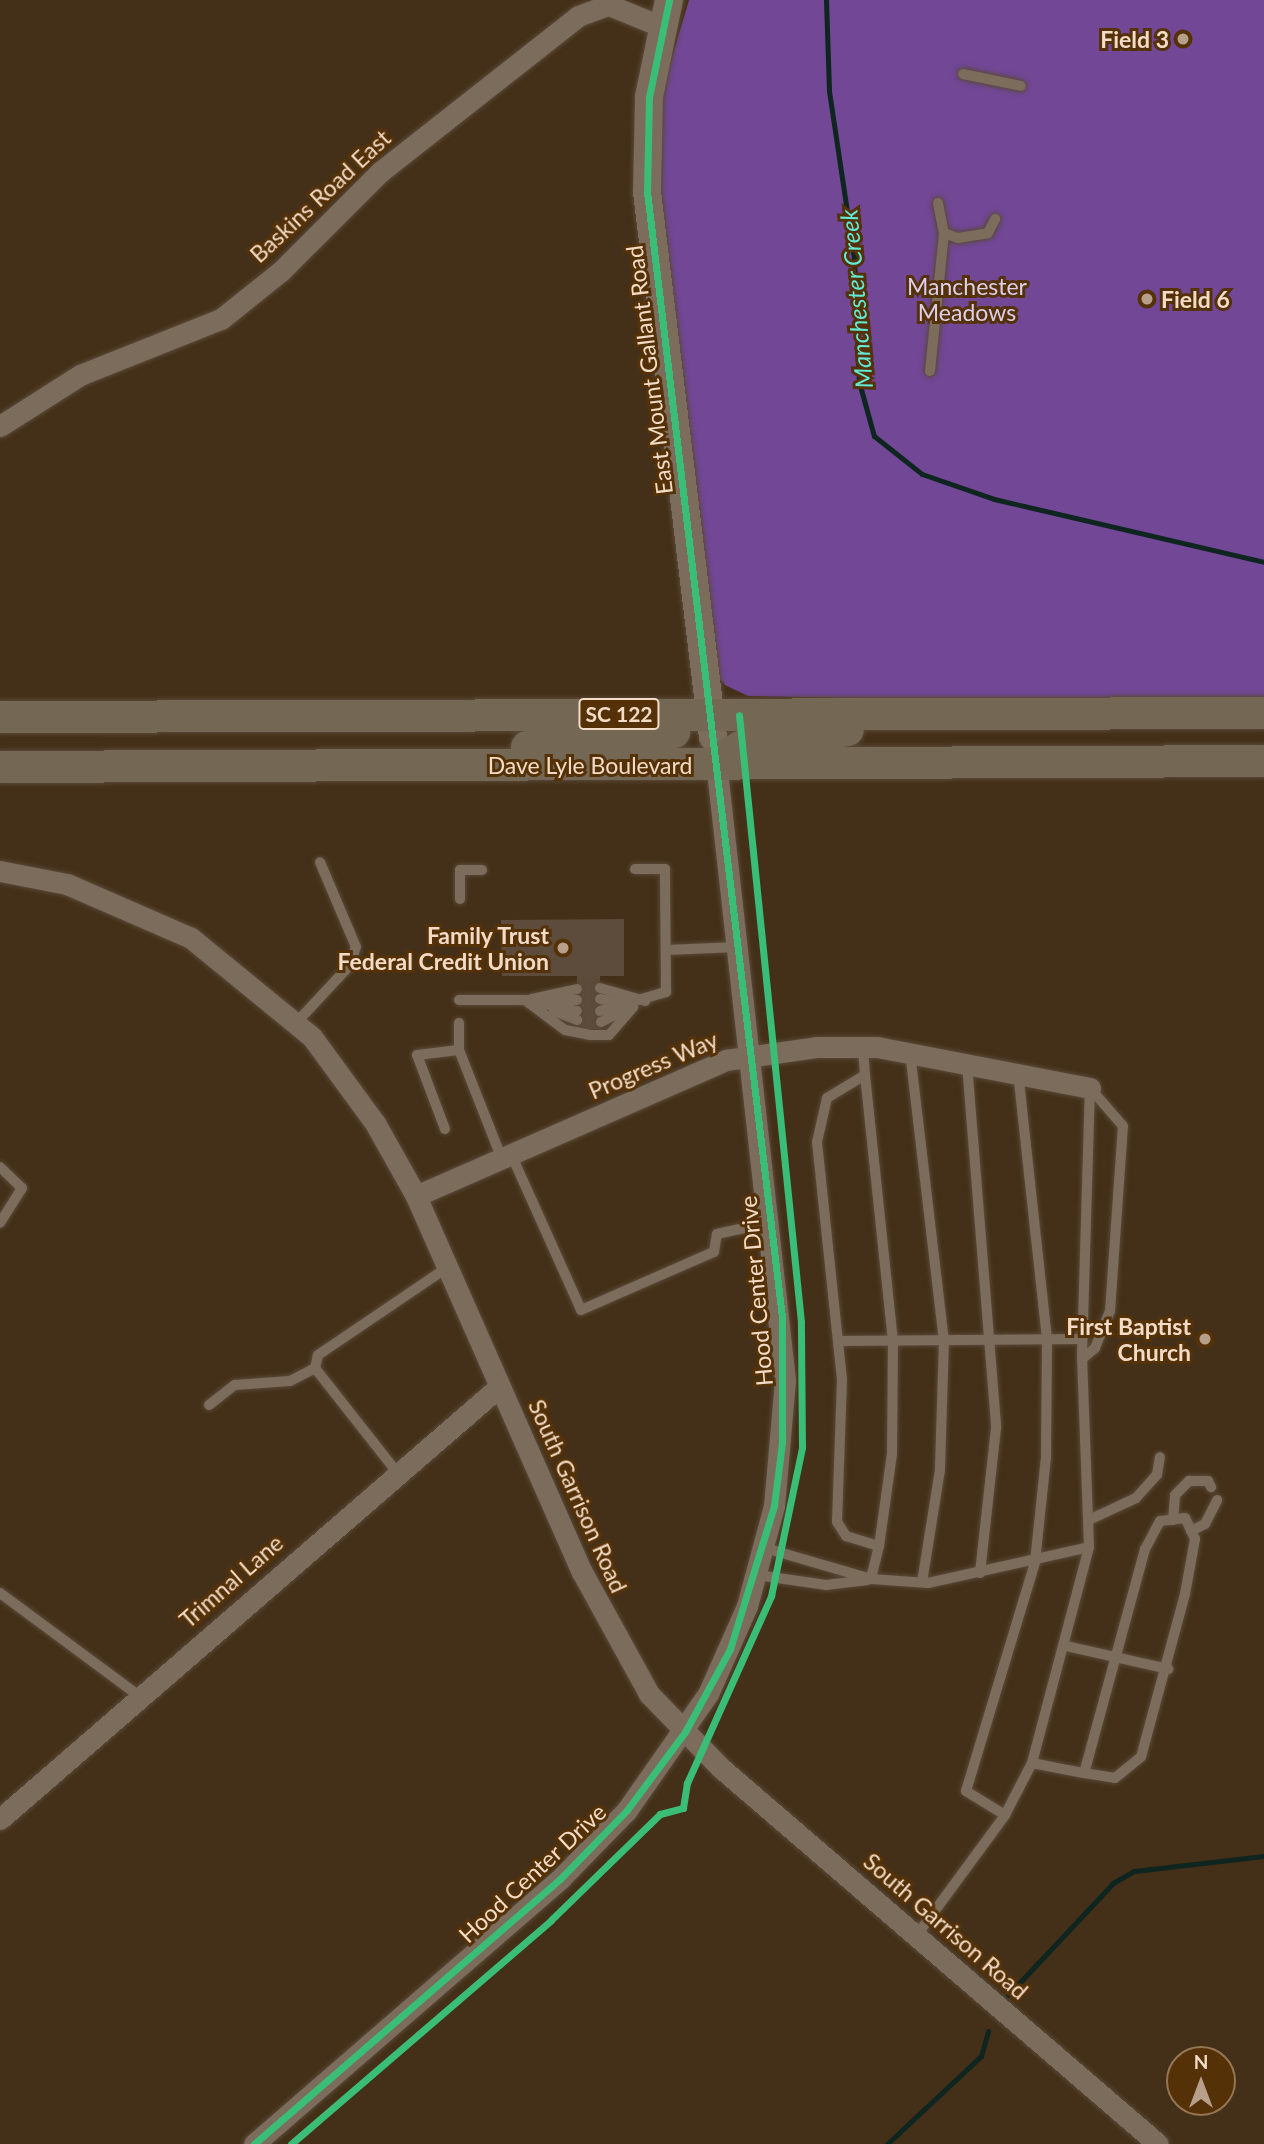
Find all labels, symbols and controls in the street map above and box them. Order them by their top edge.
place label: Field 3 [1100,25,1169,53]
marker: Field 3 [1175,31,1191,47]
street label: Baskins Road East [244,124,396,268]
water label: Manchester Creek [834,208,878,390]
street label: East Mount Gallant Road [620,244,678,496]
park label: Manchester Meadows [907,272,1027,326]
place label: Field 6 [1161,285,1230,313]
marker: Field 6 [1139,291,1155,307]
road number: SC 122 [577,696,661,732]
street label: Dave Lyle Boulevard [488,751,692,779]
place label: Family Trust Federal Credit Union [338,921,549,975]
marker: Family Trust Federal Credit Union [555,940,571,956]
street label: Progress Way [584,1025,722,1105]
street label: Hood Center Drive [734,1194,778,1388]
place label: First Baptist Church [1066,1312,1191,1366]
marker: First Baptist Church [1197,1331,1213,1347]
street label: South Garrison Road [523,1395,633,1597]
street label: Trimnal Lane [174,1529,288,1633]
street label: Hood Center Drive [453,1798,611,1948]
street label: South Garrison Road [858,1847,1034,2005]
north arrow [1166,2046,1236,2116]
text: N [1194,2050,1208,2073]

